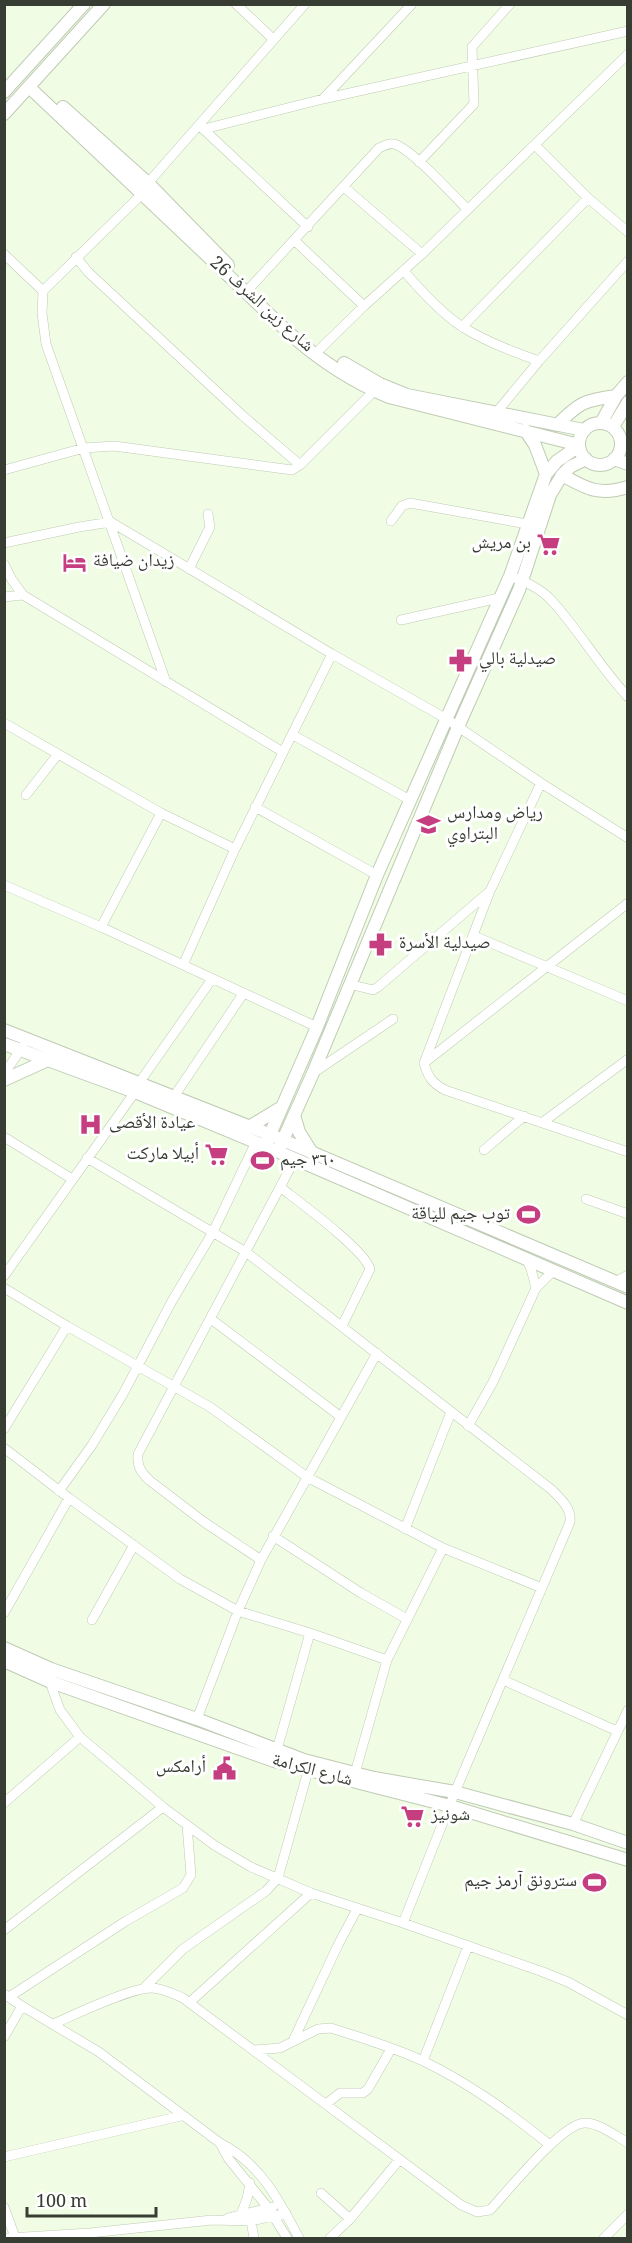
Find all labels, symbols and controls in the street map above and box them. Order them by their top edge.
street label: شارع زين الشرف 26 [202,250,320,360]
place label: بن مريش [472,529,531,559]
supermarket icon: بن مريش [536,531,562,557]
place label: زيدان ضيافة [93,547,174,577]
hotel icon: زيدان ضيافة [62,549,88,575]
place label: صيدلية بالي [479,645,556,675]
pharmacy icon: صيدلية بالي [448,647,474,673]
place label: رياض ومدارس البتراوي [447,799,543,850]
school or university icon: رياض ومدارس البتراوي [416,811,442,837]
place label: صيدلية الأسرة [399,929,491,959]
pharmacy icon: صيدلية الأسرة [368,931,394,957]
place label: عيادة الأقصى [109,1109,195,1139]
hospital icon: عيادة الأقصى [78,1111,104,1137]
place label: أبيلا ماركت [126,1140,199,1170]
supermarket icon: أبيلا ماركت [204,1142,230,1168]
place label: ٣٦٠ جيم [280,1146,336,1176]
sports icon: ٣٦٠ جيم [249,1148,275,1174]
place label: توب جيم للياقة [411,1200,510,1230]
sports icon: توب جيم للياقة [515,1202,541,1228]
street label: شارع الكرامة [268,1746,356,1796]
place label: أرامكس [156,1753,206,1783]
public building icon: أرامكس [211,1755,237,1781]
place label: شونيز [430,1801,470,1831]
supermarket icon: شونيز [400,1803,426,1829]
place label: سترونق آرمز جيم [464,1867,577,1897]
sports icon: سترونق آرمز جيم [582,1869,608,1895]
scale bar [27,2180,156,2218]
text: 100 m [36,2188,87,2218]

